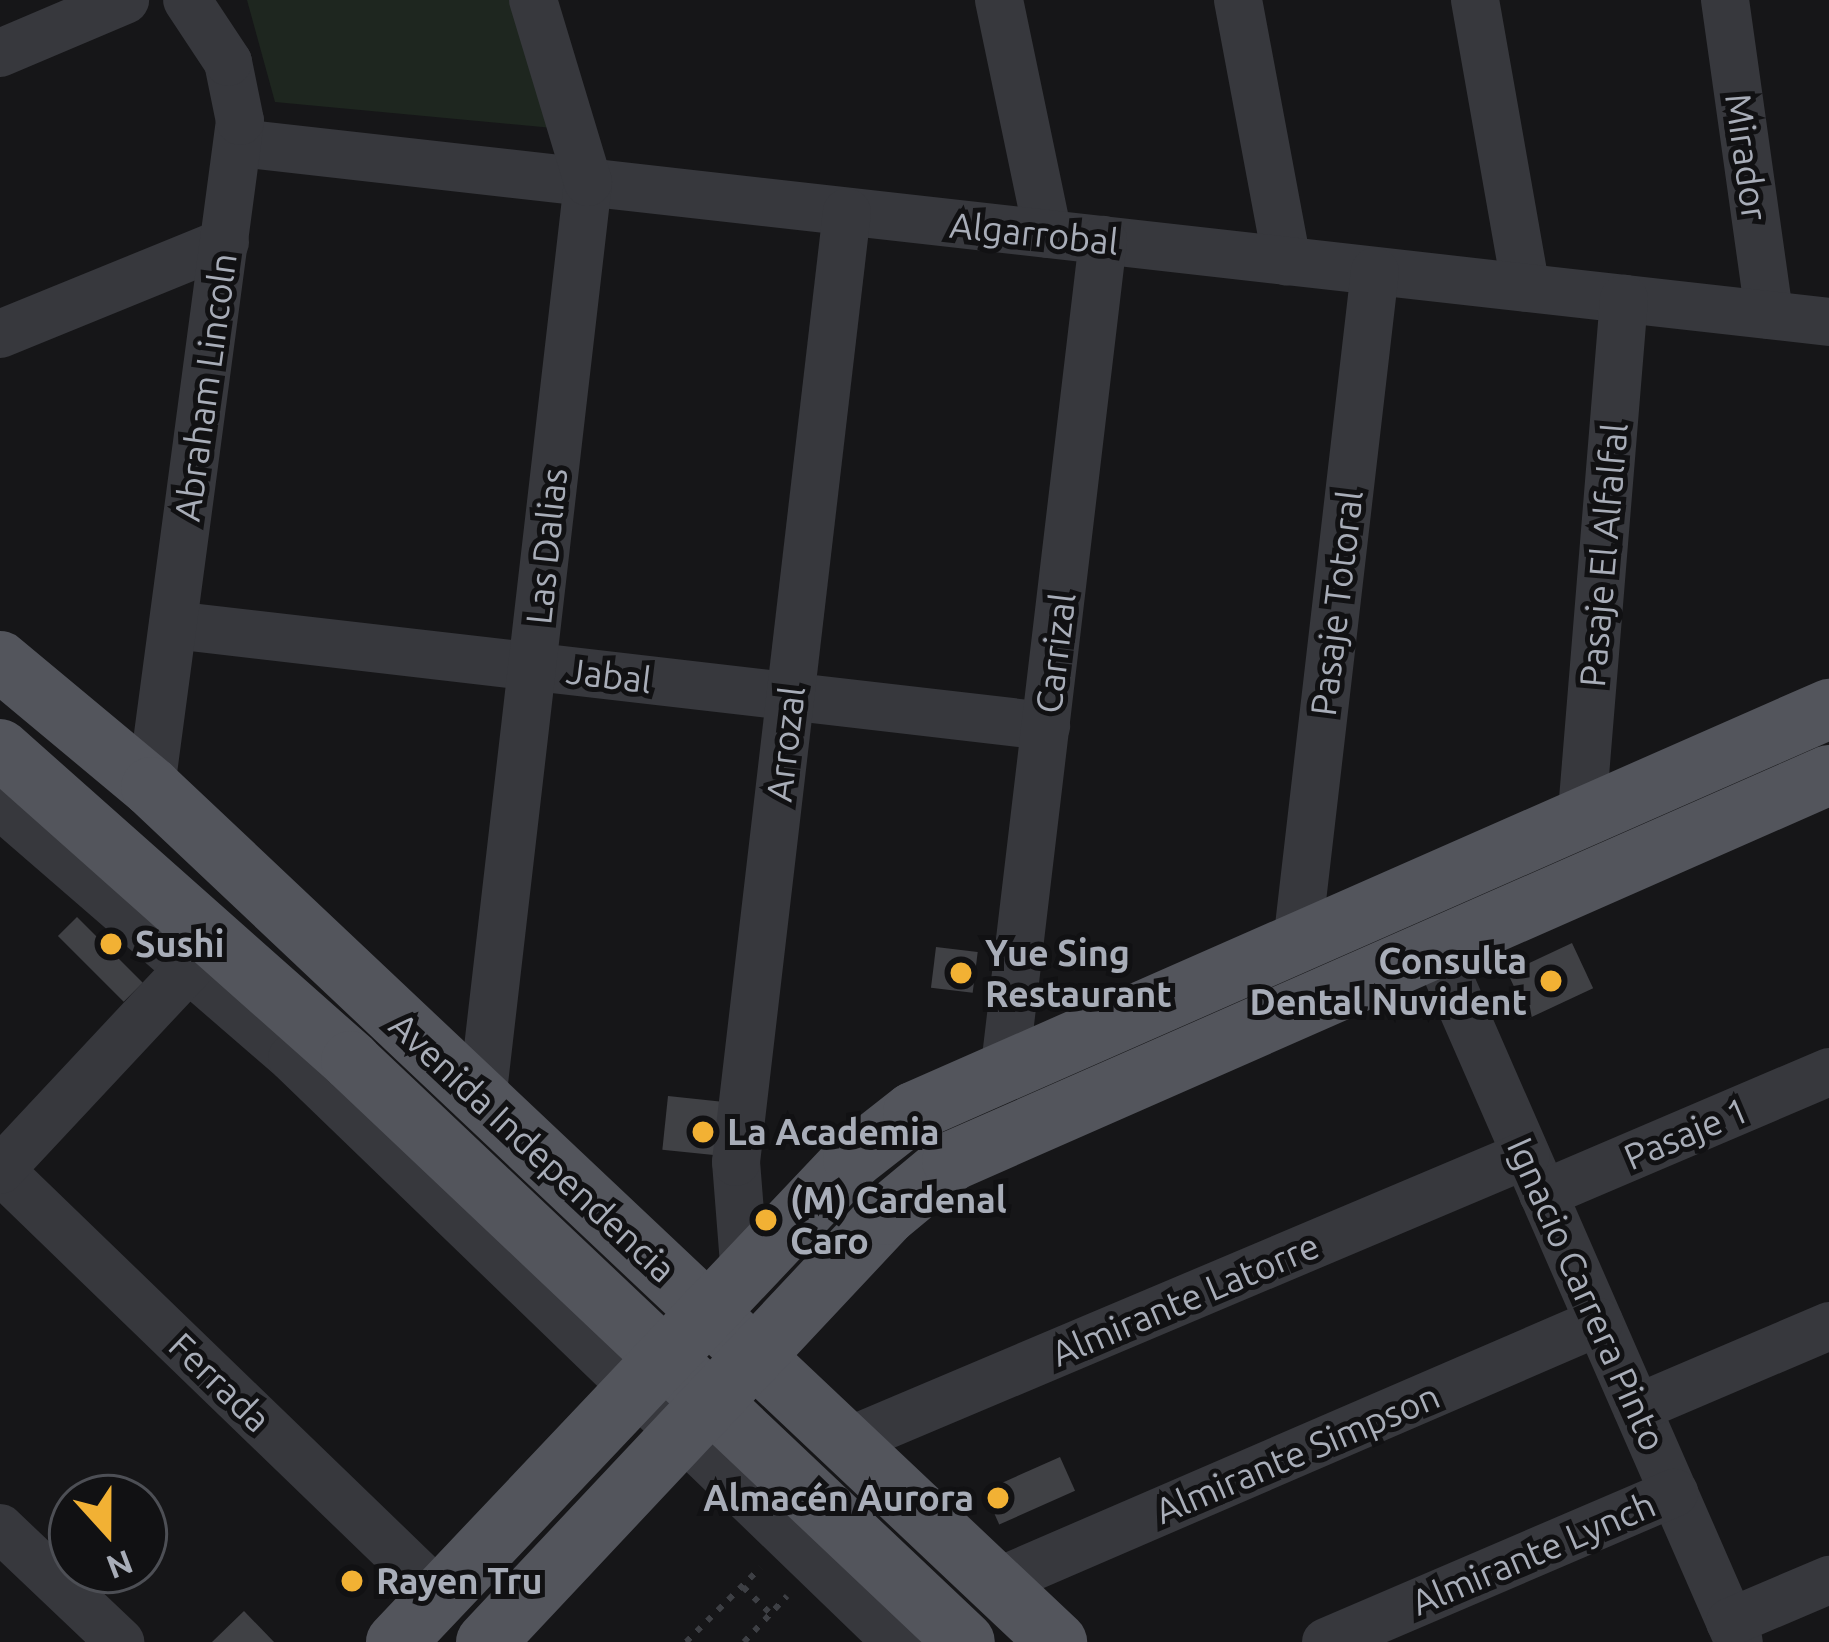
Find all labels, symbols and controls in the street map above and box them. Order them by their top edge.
street label: Mirador [1717,91,1777,223]
street label: Algarrobal [948,203,1120,263]
street label: Abraham Lincoln [165,250,245,524]
street label: Pasaje El Alfalfal [1570,421,1636,689]
street label: Las Dalias [516,466,576,626]
street label: Pasaje Totoral [1301,488,1371,718]
street label: Carrizal [1026,590,1084,716]
street label: Jabal [564,648,654,702]
street label: Arrozal [757,684,813,804]
place label: Sushi [135,922,225,966]
place label: Yue Sing Restaurant [985,930,1172,1015]
marker: Sushi [98,931,124,957]
place label: Consulta Dental Nuvident [1249,938,1527,1023]
marker: Yue Sing Restaurant [948,960,974,986]
marker: Consulta Dental Nuvident [1538,968,1564,994]
street label: Avenida Independencia [381,1003,685,1291]
street label: Pasaje 1 [1617,1088,1755,1178]
place label: La Academia [727,1110,940,1154]
marker: La Academia [690,1119,716,1145]
street label: Ignacio Carrera Pinto [1499,1131,1675,1457]
place label: (M) Cardenal Caro [790,1177,1007,1262]
marker: (M) Cardenal Caro [753,1207,779,1233]
street label: Almirante Latorre [1045,1223,1325,1375]
street label: Ferrada [160,1323,280,1441]
street label: Almirante Simpson [1148,1374,1446,1532]
north arrow [48,1474,168,1594]
place label: Almacén Aurora [703,1476,974,1520]
street label: Almirante Lynch [1405,1482,1661,1624]
marker: Almacén Aurora [985,1485,1011,1511]
text: N [102,1544,138,1587]
place label: Rayen Tru [376,1559,542,1603]
marker: Rayen Tru [339,1568,365,1594]

